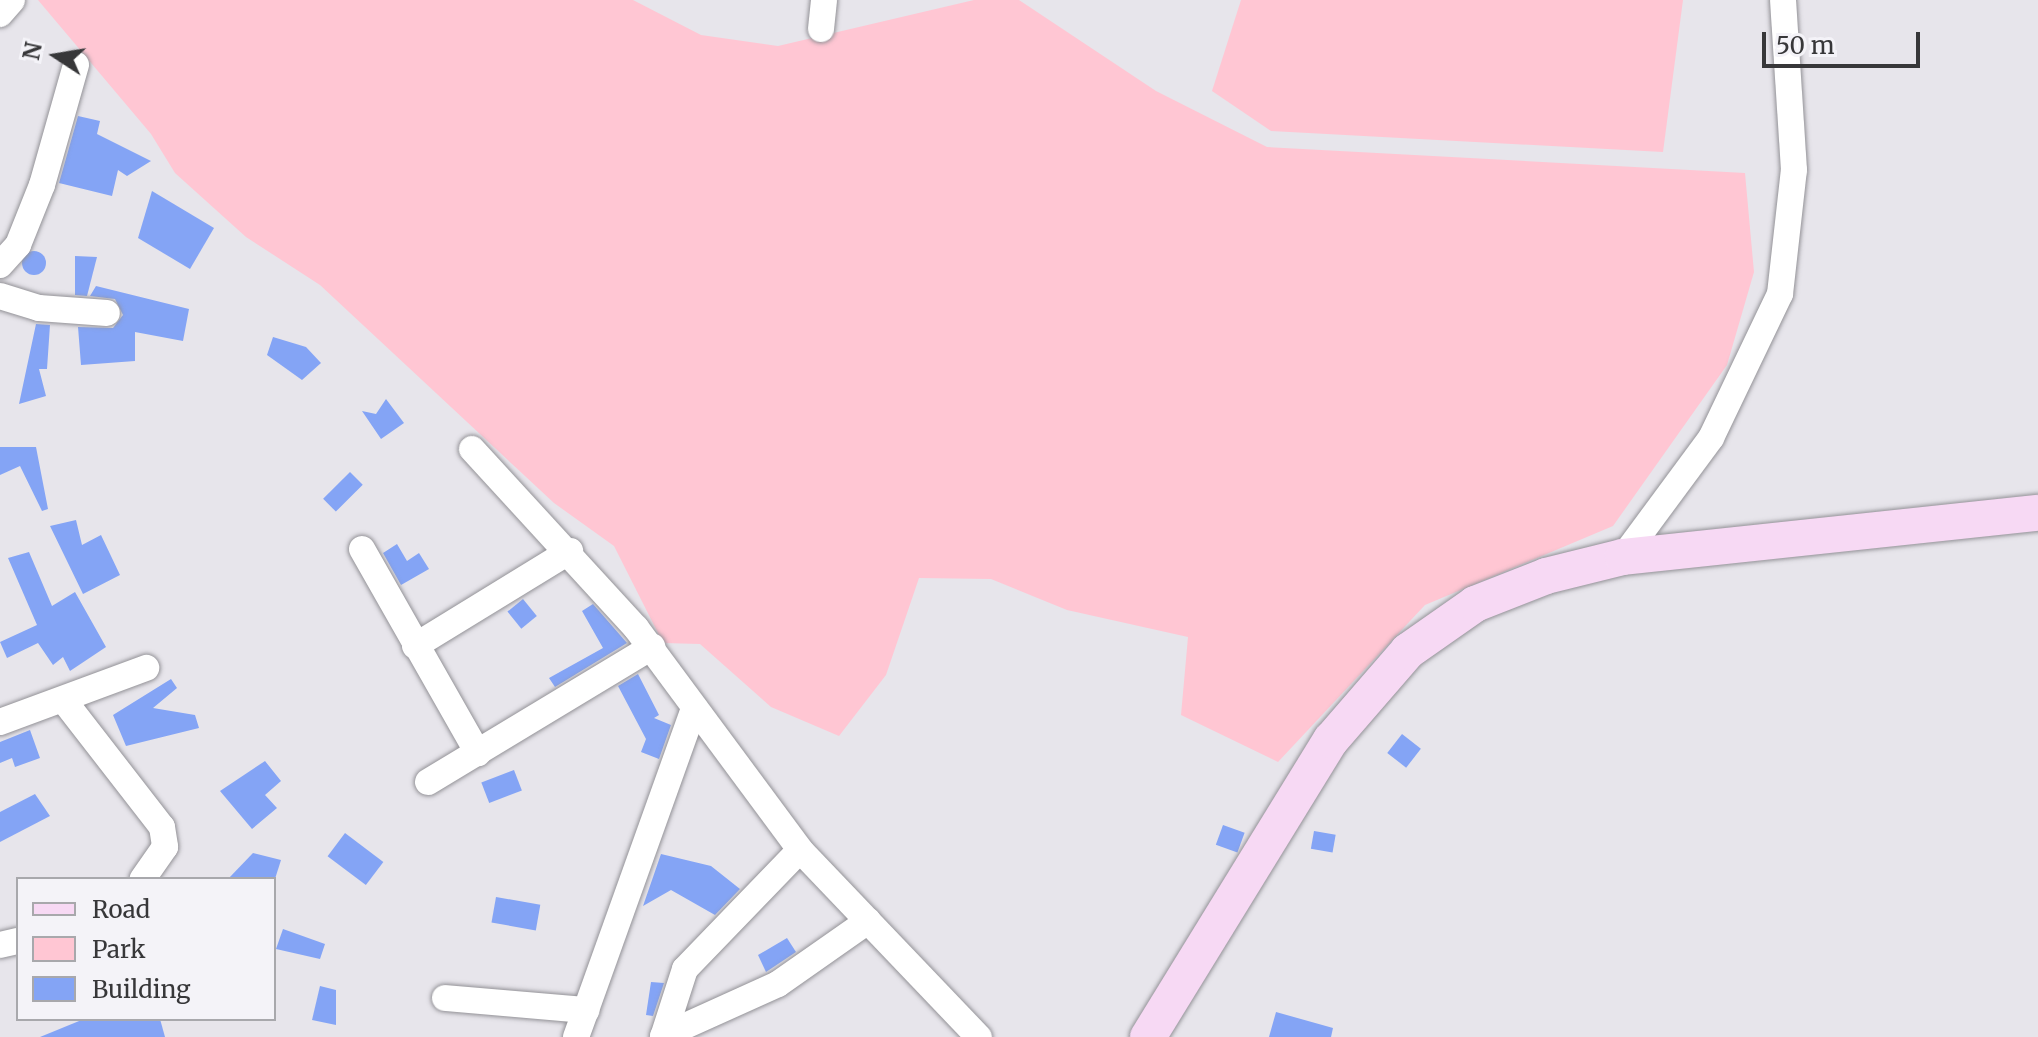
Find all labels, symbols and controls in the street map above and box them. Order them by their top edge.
north arrow [16,16,96,96]
scale bar [1766,16,1924,66]
text: 50 m [1776,30,1835,61]
text: N [17,40,48,62]
legend [16,877,276,1021]
text: Road [92,894,150,925]
text: Park [92,934,145,965]
text: Building [92,974,191,1005]

